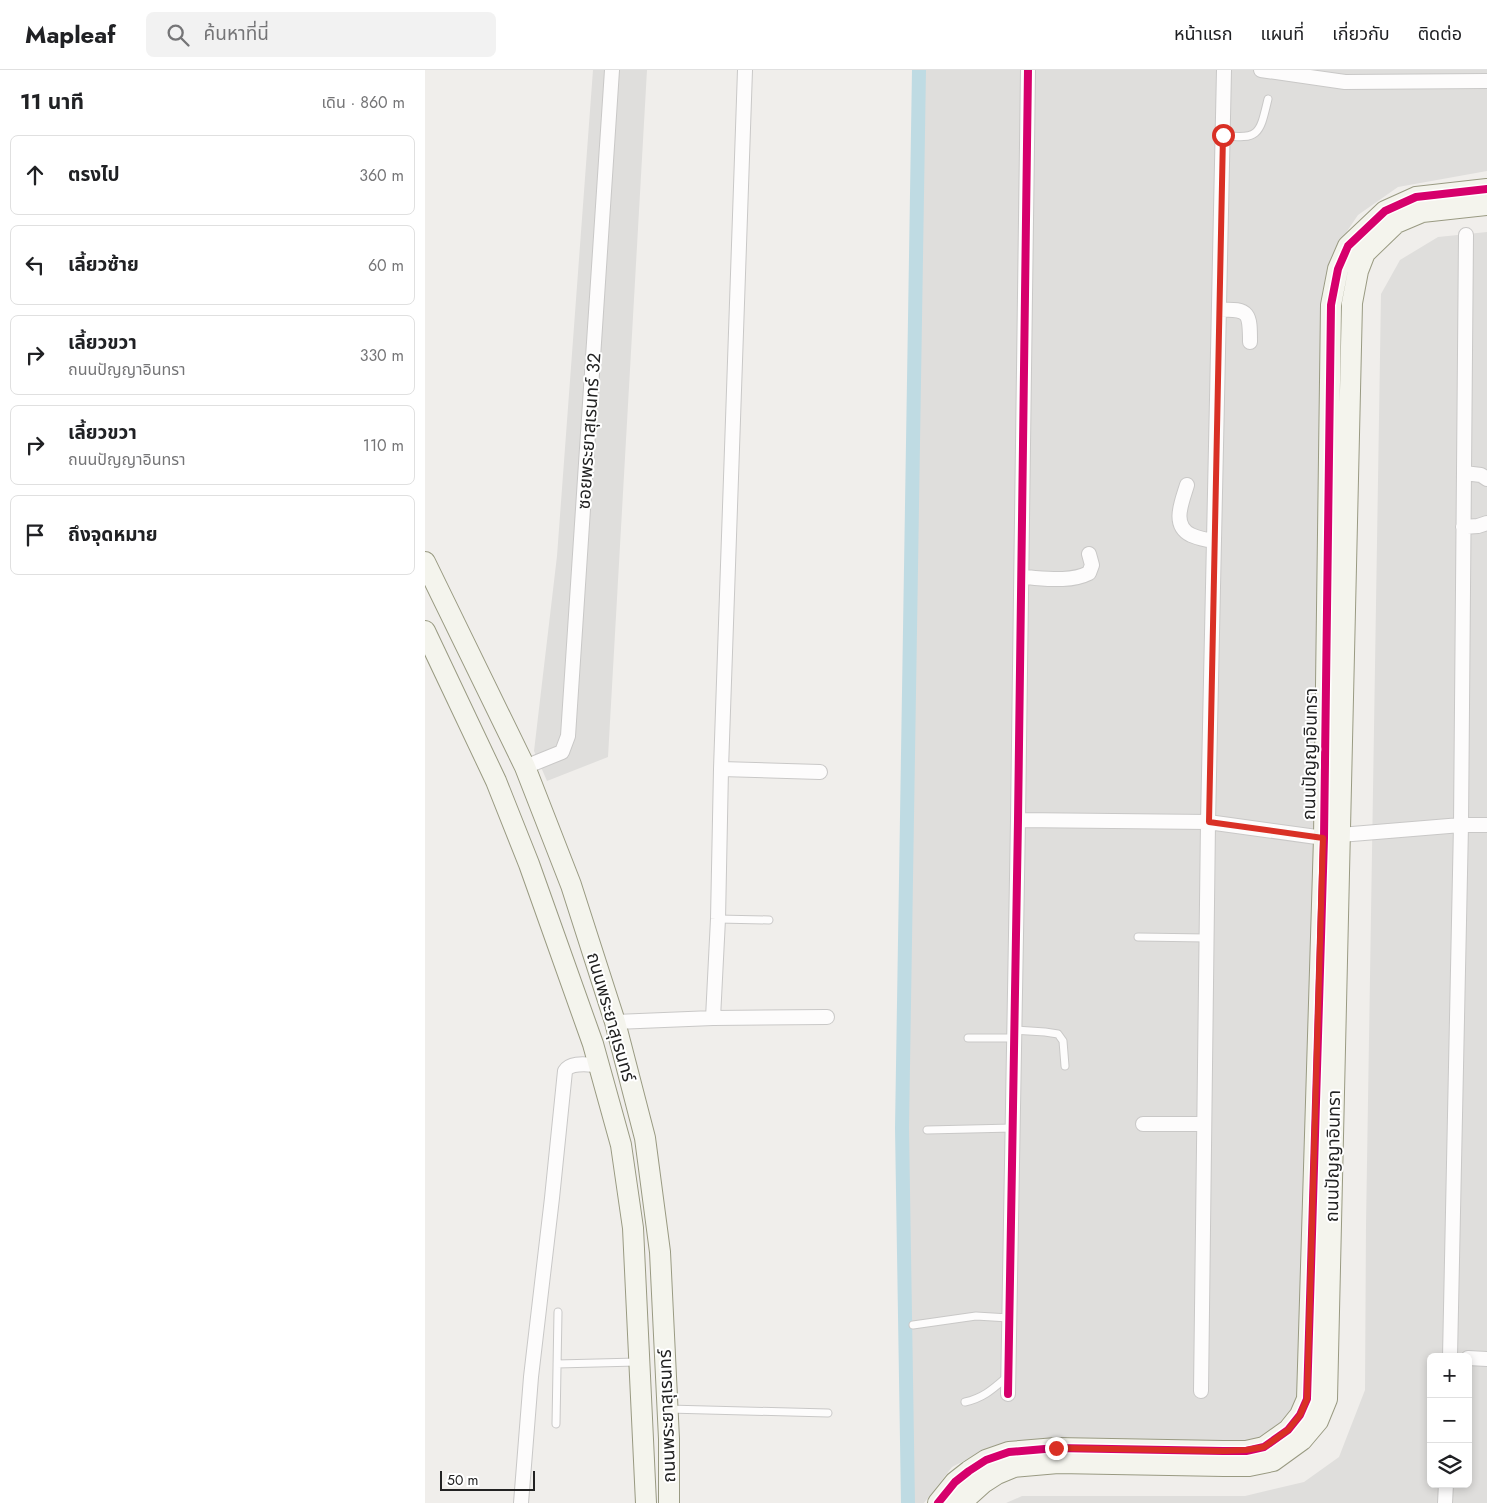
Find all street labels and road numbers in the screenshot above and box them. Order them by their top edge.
street label: ซอยพระยาสุเรนทร์ 32 [571,352,607,510]
street label: ถนนปัญญาอินทรา [1296,688,1324,820]
street label: ถนนพระยาสุเรนทร์ [580,949,642,1085]
street label: ถนนปัญญาอินทรา [1319,1090,1347,1222]
street label: ถนนพระยาสุเรนทร์ [652,1348,682,1483]

